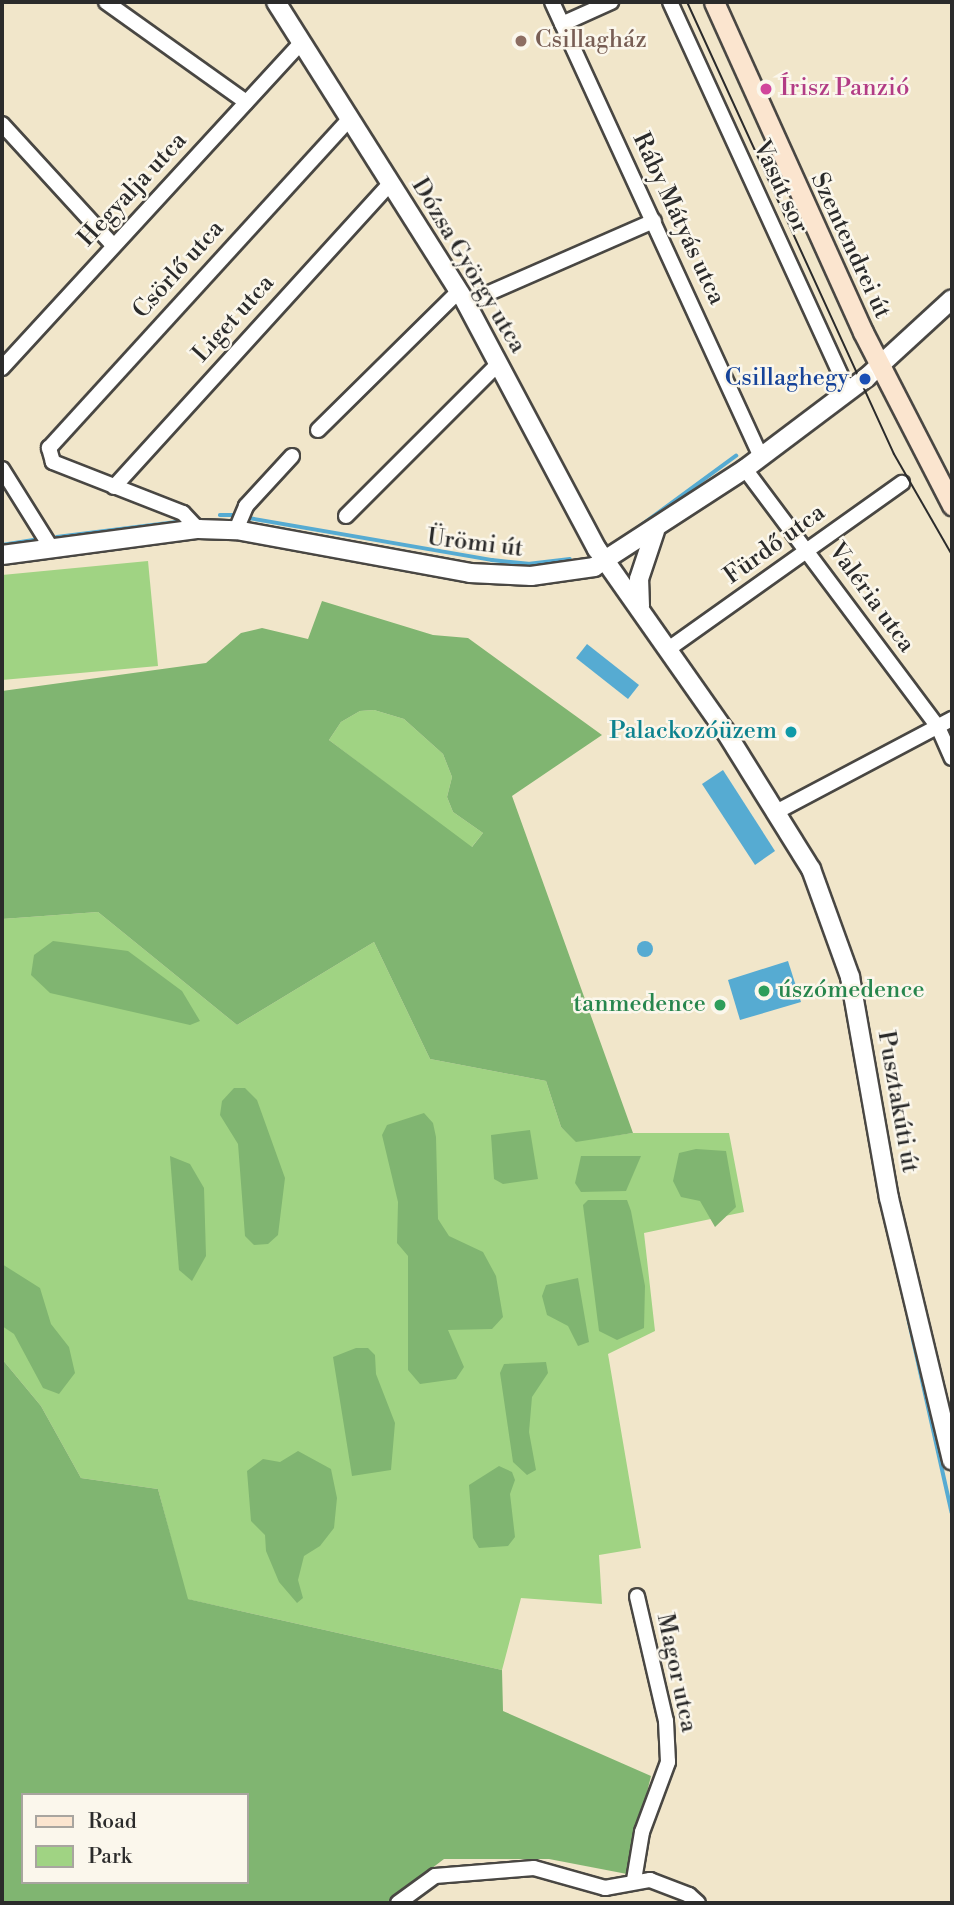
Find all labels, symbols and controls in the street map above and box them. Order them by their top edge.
place label: Csillagház [535,27,647,55]
marker: Csillagház [513,33,529,49]
place label: Írisz Panzió [780,75,909,103]
marker: Írisz Panzió [758,81,774,97]
street label: Hegyalja utca [73,127,193,253]
street label: Ráby Mátyás utca [626,128,730,310]
street label: Vasút sor [746,136,814,238]
street label: Szentendrei út [804,169,896,323]
street label: Dózsa György utca [404,173,532,359]
street label: Csörlő utca [127,215,231,325]
street label: Liget utca [187,269,281,369]
place label: Csillaghegy [725,365,849,393]
marker: Csillaghegy [855,369,875,389]
street label: Fürdő utca [719,499,831,591]
street label: Ürömi út [425,524,525,564]
street label: Valéria utca [822,538,920,658]
place label: Palackozóüzem [609,718,777,746]
marker: Palackozóüzem [783,724,799,740]
place label: úszómedence [778,977,925,1005]
marker: úszómedence [756,983,772,999]
place label: tanmedence [573,991,706,1019]
marker: tanmedence [712,997,728,1013]
street label: Pusztakúti út [870,1029,924,1175]
street label: Magor utca [649,1611,703,1735]
legend [21,1793,248,1884]
text: Road [88,1809,137,1835]
text: Park [88,1844,132,1870]

